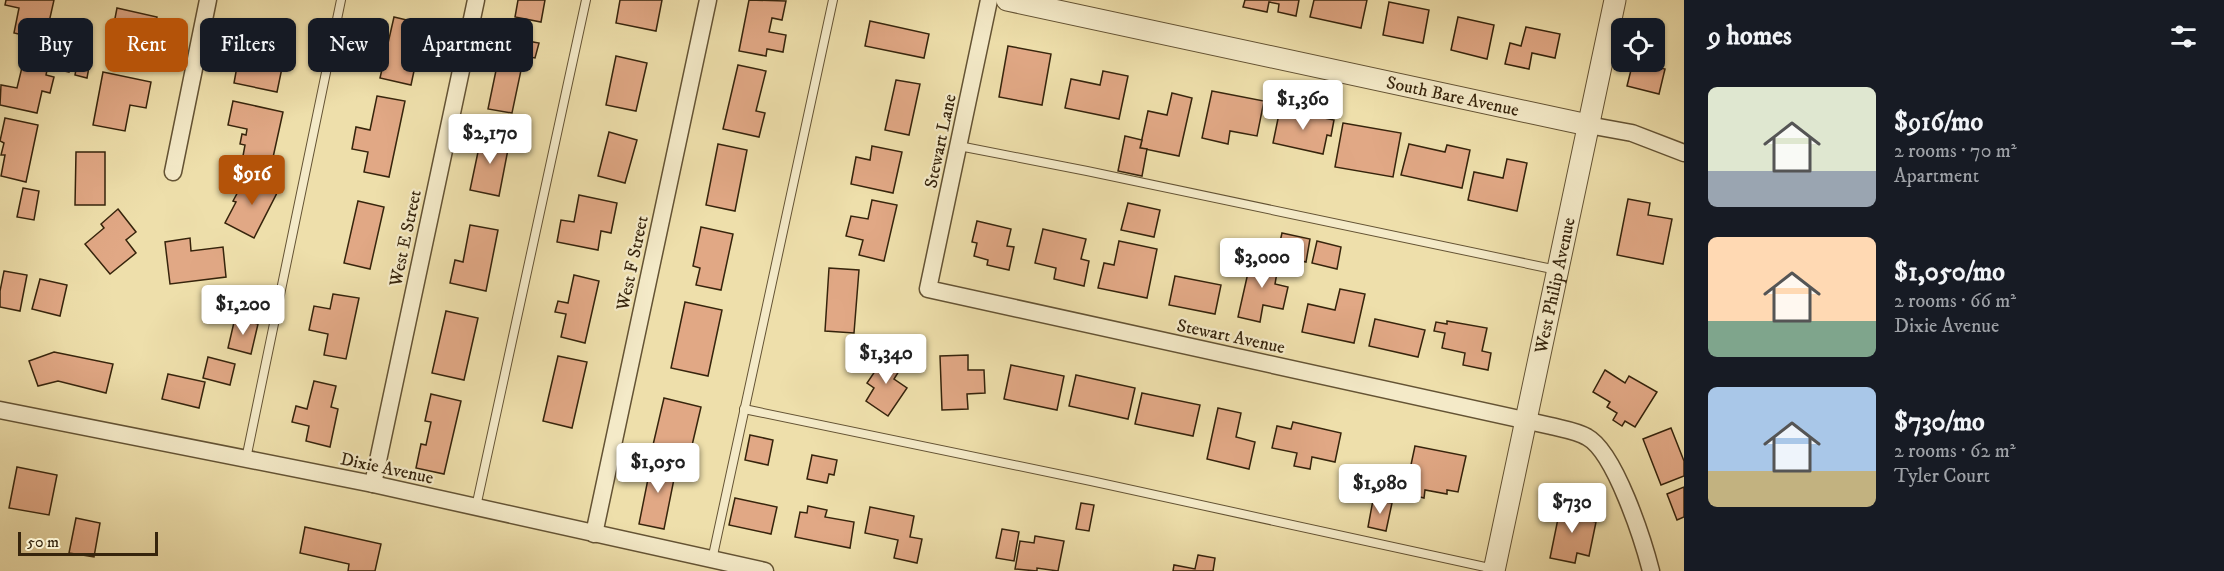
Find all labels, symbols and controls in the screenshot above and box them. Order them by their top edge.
chip: Buy [18,18,93,72]
chip: Rent [105,18,188,72]
chip: Filters [200,18,296,72]
chip: New [308,18,389,72]
chip: Apartment [401,18,533,72]
map controls [1611,18,1665,72]
button: locate [1611,18,1665,72]
text: 9 homes [1708,20,1792,53]
icon: filters [2167,20,2200,53]
street label: South Bare Avenue [1384,72,1521,122]
pin: $1,360 [1254,80,1352,131]
text: $1,360 [1277,87,1329,112]
street label: Stewart Lane [920,92,962,190]
text: $916/mo [1894,106,1983,139]
icon: home [1756,111,1828,183]
pin: $2,170 [441,114,539,165]
text: $2,170 [463,121,517,146]
text: 2 rooms · 70 m² [1894,139,2017,164]
pin: $916 [216,155,288,206]
text: $916 [233,162,271,187]
text: Apartment [1894,164,1979,189]
street label: West E Street [385,188,427,289]
street label: West F Street [612,214,654,314]
street label: West Philip Avenue [1530,216,1581,356]
pin: $3,000 [1213,238,1311,289]
text: $3,000 [1234,245,1290,270]
text: $1,050/mo [1894,256,2005,289]
icon: home [1756,261,1828,333]
pin: $1,200 [194,285,292,336]
text: 2 rooms · 66 m² [1894,289,2016,314]
text: $1,200 [216,292,271,317]
text: Dixie Avenue [1894,314,1999,339]
street label: Stewart Avenue [1175,315,1287,359]
pin: $1,340 [837,334,935,385]
text: $1,340 [859,341,913,366]
text: $730/mo [1894,406,1985,439]
icon: home [1756,411,1828,483]
text: 2 rooms · 62 m² [1894,439,2016,464]
pin: $1,050 [609,443,707,494]
street label: Dixie Avenue [338,448,435,490]
text: $1,050 [630,450,686,475]
pin: $1,980 [1331,464,1429,515]
text: Tyler Court [1894,464,1990,489]
text: $1,980 [1353,471,1407,496]
pin: $730 [1536,483,1608,534]
text: $730 [1552,490,1592,515]
scale bar [18,529,158,556]
text: 50 m [27,532,59,552]

